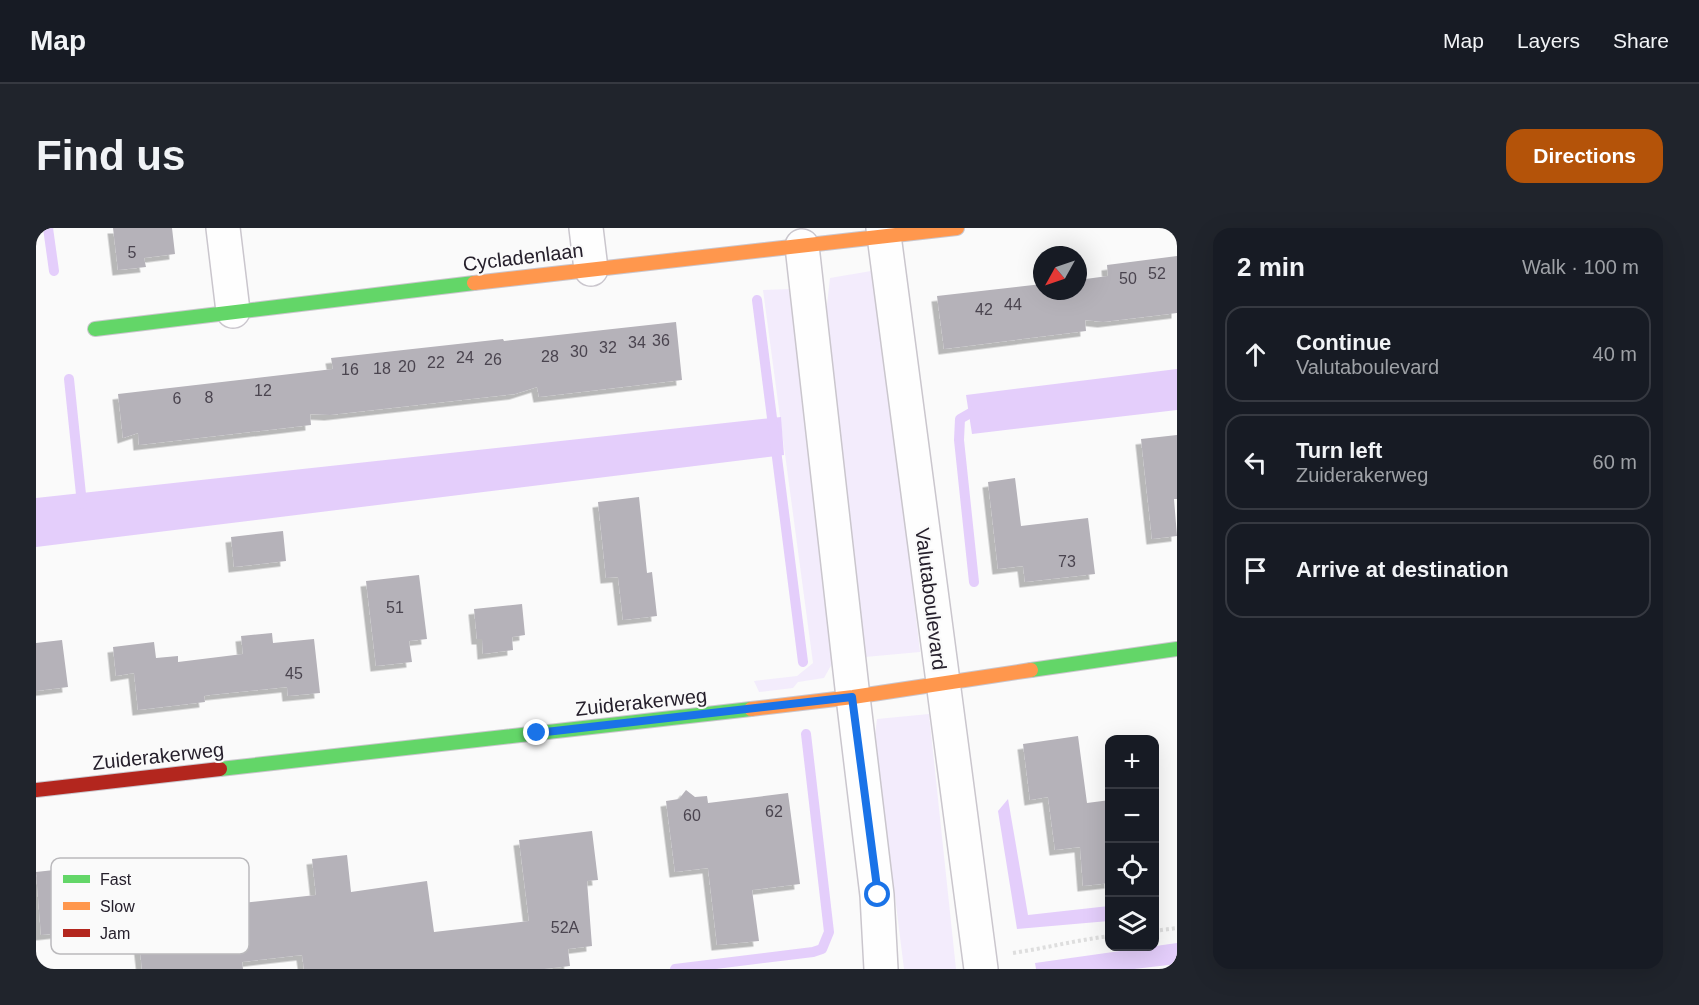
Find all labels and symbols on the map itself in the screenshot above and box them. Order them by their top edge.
street label: Cycladenlaan [462,239,584,275]
house number: 5 [128,244,137,261]
north arrow [1033,246,1087,300]
house number: 52 [1148,265,1166,282]
house number: 50 [1119,270,1137,287]
house number: 44 [1004,296,1022,313]
house number: 42 [975,301,993,318]
house number: 36 [652,332,670,349]
house number: 34 [628,334,646,351]
house number: 32 [599,339,617,356]
house number: 30 [570,343,588,360]
house number: 28 [541,348,559,365]
house number: 24 [456,349,474,366]
house number: 26 [484,351,502,368]
house number: 22 [427,354,445,371]
house number: 20 [398,358,416,375]
house number: 18 [373,360,391,377]
house number: 16 [341,361,359,378]
house number: 12 [254,382,272,399]
house number: 8 [205,389,214,406]
house number: 6 [173,390,182,407]
street label: Valutaboulevard [911,527,951,671]
house number: 73 [1058,553,1076,570]
house number: 51 [386,599,404,616]
house number: 45 [285,665,303,682]
street label: Zuiderakerweg [574,684,708,720]
route end [523,719,549,745]
street label: Zuiderakerweg [91,738,225,774]
house number: 62 [765,803,783,820]
house number: 60 [683,807,701,824]
legend [51,858,249,954]
text: Fast [100,871,132,888]
route start [864,881,890,907]
text: Slow [100,898,135,915]
house number: 52A [551,919,580,936]
text: Jam [100,925,130,942]

